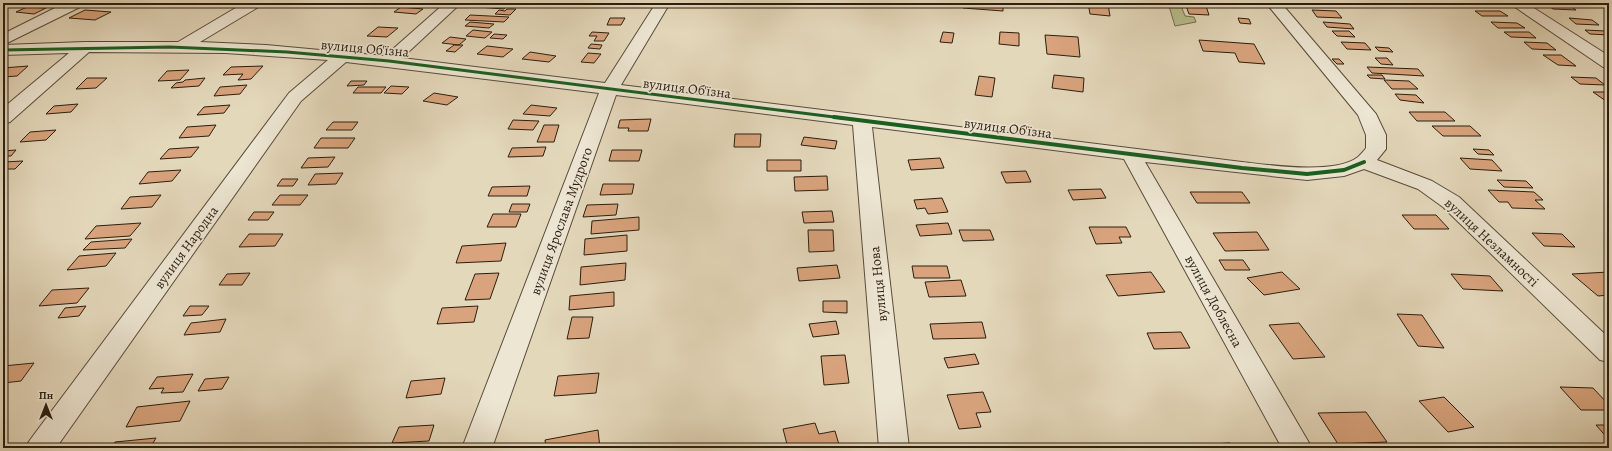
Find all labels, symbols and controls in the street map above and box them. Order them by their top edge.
street label: вулиця Об'їзна [320,35,410,62]
street label: вулиця Об'їзна [642,74,733,103]
street label: вулиця Об'їзна [963,114,1054,143]
street label: вулиця Ярослава Мудрого [526,145,597,298]
street label: вулиця Незламності [1440,194,1543,291]
street label: вулиця Народна [150,202,223,293]
street label: вулиця Нова [865,245,892,323]
street label: вулиця Доблесна [1180,252,1247,351]
north arrow [26,385,66,425]
text: Пн [39,388,54,403]

